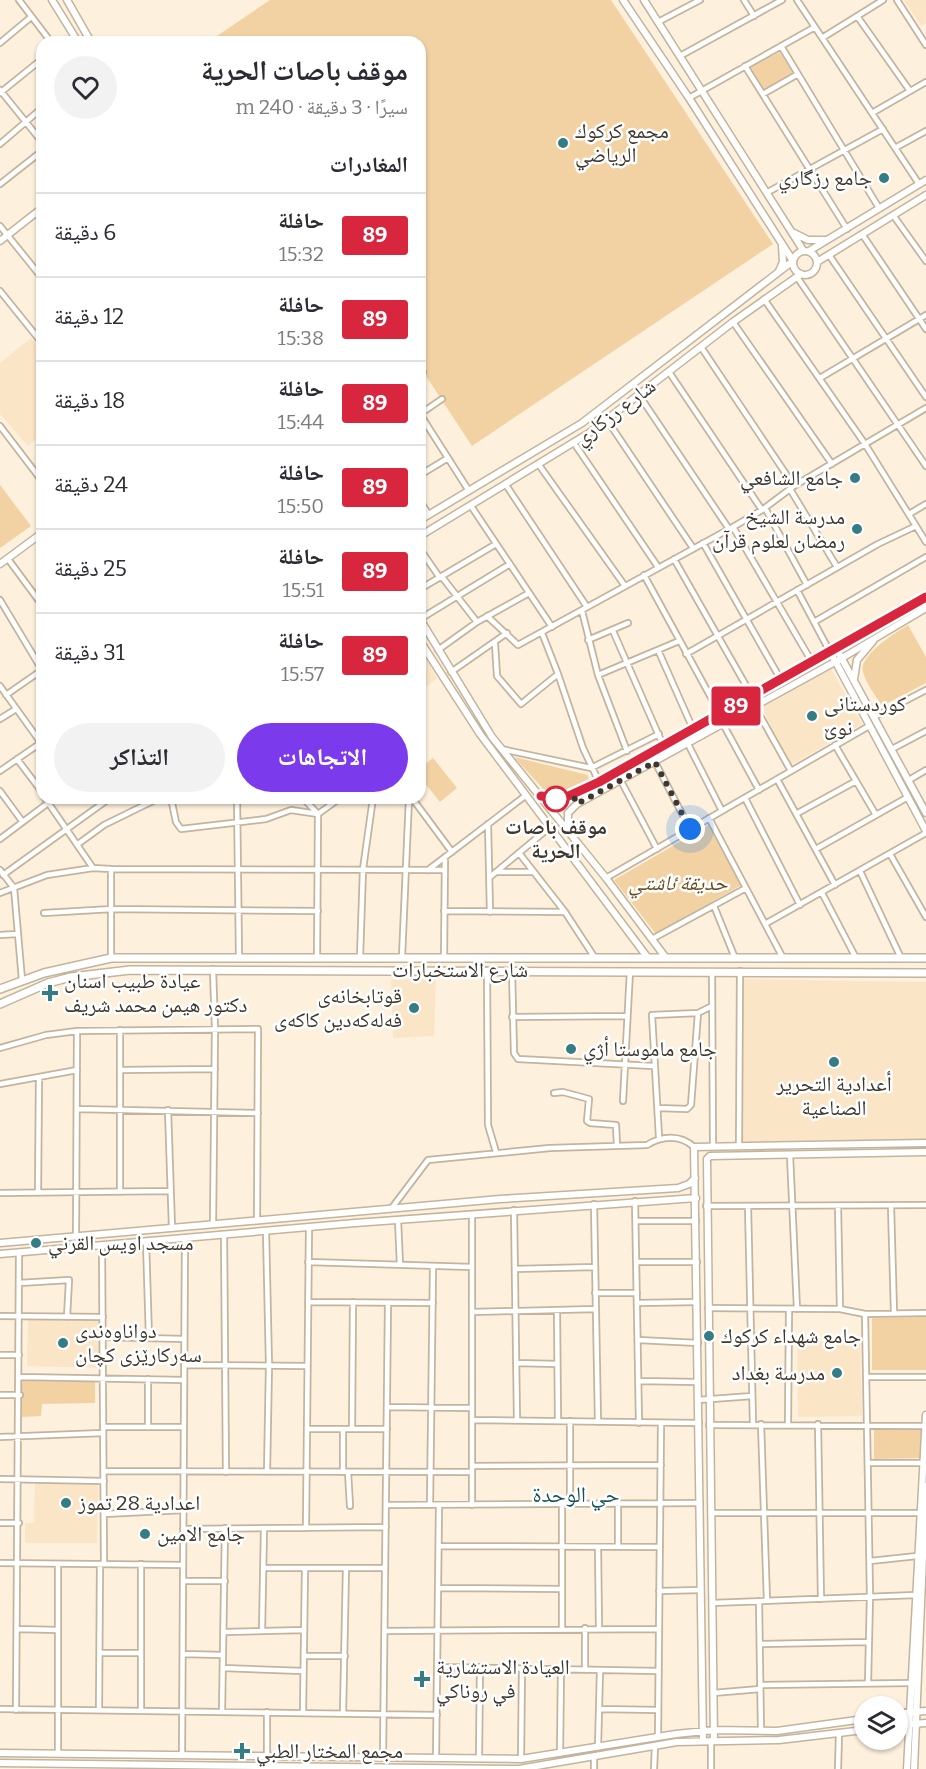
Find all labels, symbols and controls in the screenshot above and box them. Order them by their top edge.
text: موقف باصات الحریة [201,54,408,87]
button: heart [54,56,117,119]
text: سيرًا · 3 دقيقة · 240 m [236,95,408,119]
place label: مجمع كركوك الرياضي [575,118,669,171]
marker: مجمع كركوك الرياضي [556,136,570,150]
text: المغادرات [330,151,408,178]
place label: جامع رزگاري [778,165,872,194]
marker: جامع رزگاري [877,171,891,185]
text: حافلة [278,207,324,234]
text: 6 دقيقة [54,219,116,246]
text: 89 [362,222,388,248]
text: 15:32 [279,242,324,266]
text: حافلة [278,291,324,318]
text: 12 دقيقة [54,303,124,330]
text: 89 [362,306,388,332]
text: 15:38 [278,326,324,350]
street label: شارع رزكاري [569,373,663,454]
text: حافلة [278,375,324,402]
text: 18 دقيقة [54,387,125,414]
text: 89 [362,390,388,416]
text: 15:44 [278,410,324,434]
text: حافلة [278,459,324,486]
place label: جامع الشافعي [740,465,843,494]
text: 24 دقيقة [54,471,128,498]
marker: جامع الشافعي [848,471,862,485]
text: 89 [362,474,388,500]
text: 15:50 [277,494,324,518]
place label: مدرسة الشيخ رمضان لعلوم قرآن [712,504,845,555]
marker: مدرسة الشيخ رمضان لعلوم قرآن [850,522,864,536]
text: حافلة [278,543,324,570]
text: 25 دقيقة [54,555,127,582]
text: 89 [362,558,388,584]
text: 15:51 [282,578,324,602]
text: حافلة [278,627,324,654]
text: 31 دقيقة [54,639,125,666]
text: 89 [362,642,388,668]
text: 15:57 [281,662,324,686]
line badge: 89 [709,686,763,726]
place label: کوردستانی نوێ [824,691,907,741]
text: 89 [723,693,749,719]
marker: کوردستانی نوێ [805,709,819,723]
button: التذاكر [54,723,225,792]
button: الاتجاهات [237,723,408,792]
marker: موقف باصات الحریة [543,786,569,812]
place label: موقف باصات الحریة [505,814,607,864]
your location [675,814,705,844]
park label: حديقة ئاشتي [628,870,728,899]
street label: شارع الاستخبارات [392,957,528,983]
place label: عيادة طبيب اسنان دكتور هيمن محمد شريف [64,968,248,1018]
place label: قوتابخانەی فەلەکەدین کاکەی [274,983,402,1033]
marker: عيادة طبيب اسنان دكتور هيمن محمد شريف [41,984,59,1002]
marker: قوتابخانەی فەلەکەدین کاکەی [407,1001,421,1015]
place label: جامع ماموستا أژي [583,1036,717,1065]
marker: جامع ماموستا أژي [564,1042,578,1056]
marker: أعدادية التحرير الصناعية [827,1055,841,1069]
place label: أعدادية التحرير الصناعية [775,1071,892,1121]
place label: مسجد اويس القرني [48,1230,194,1259]
marker: مسجد اويس القرني [29,1236,43,1250]
place label: دواناوەندى سەركارێزى كچان [75,1318,202,1368]
place label: جامع شهداء كركوك [721,1323,861,1349]
marker: جامع شهداء كركوك [702,1329,716,1343]
marker: دواناوەندى سەركارێزى كچان [56,1336,70,1350]
place label: مدرسة بغداد [732,1360,825,1386]
marker: مدرسة بغداد [830,1366,844,1380]
district label: حي الوحدة [532,1481,620,1511]
place label: اعدادية 28 تموز [77,1490,200,1516]
marker: اعدادية 28 تموز [59,1496,73,1510]
place label: جامع الامين [157,1521,245,1547]
marker: جامع الامين [138,1527,152,1541]
place label: العيادة الاستشارية في روناكي [436,1654,570,1707]
marker: العيادة الاستشارية في روناكي [413,1670,431,1688]
map controls [854,1696,908,1750]
button: layers [854,1696,908,1750]
place label: مجمع المختار الطبي [256,1738,403,1767]
marker: مجمع المختار الطبي [233,1742,251,1760]

